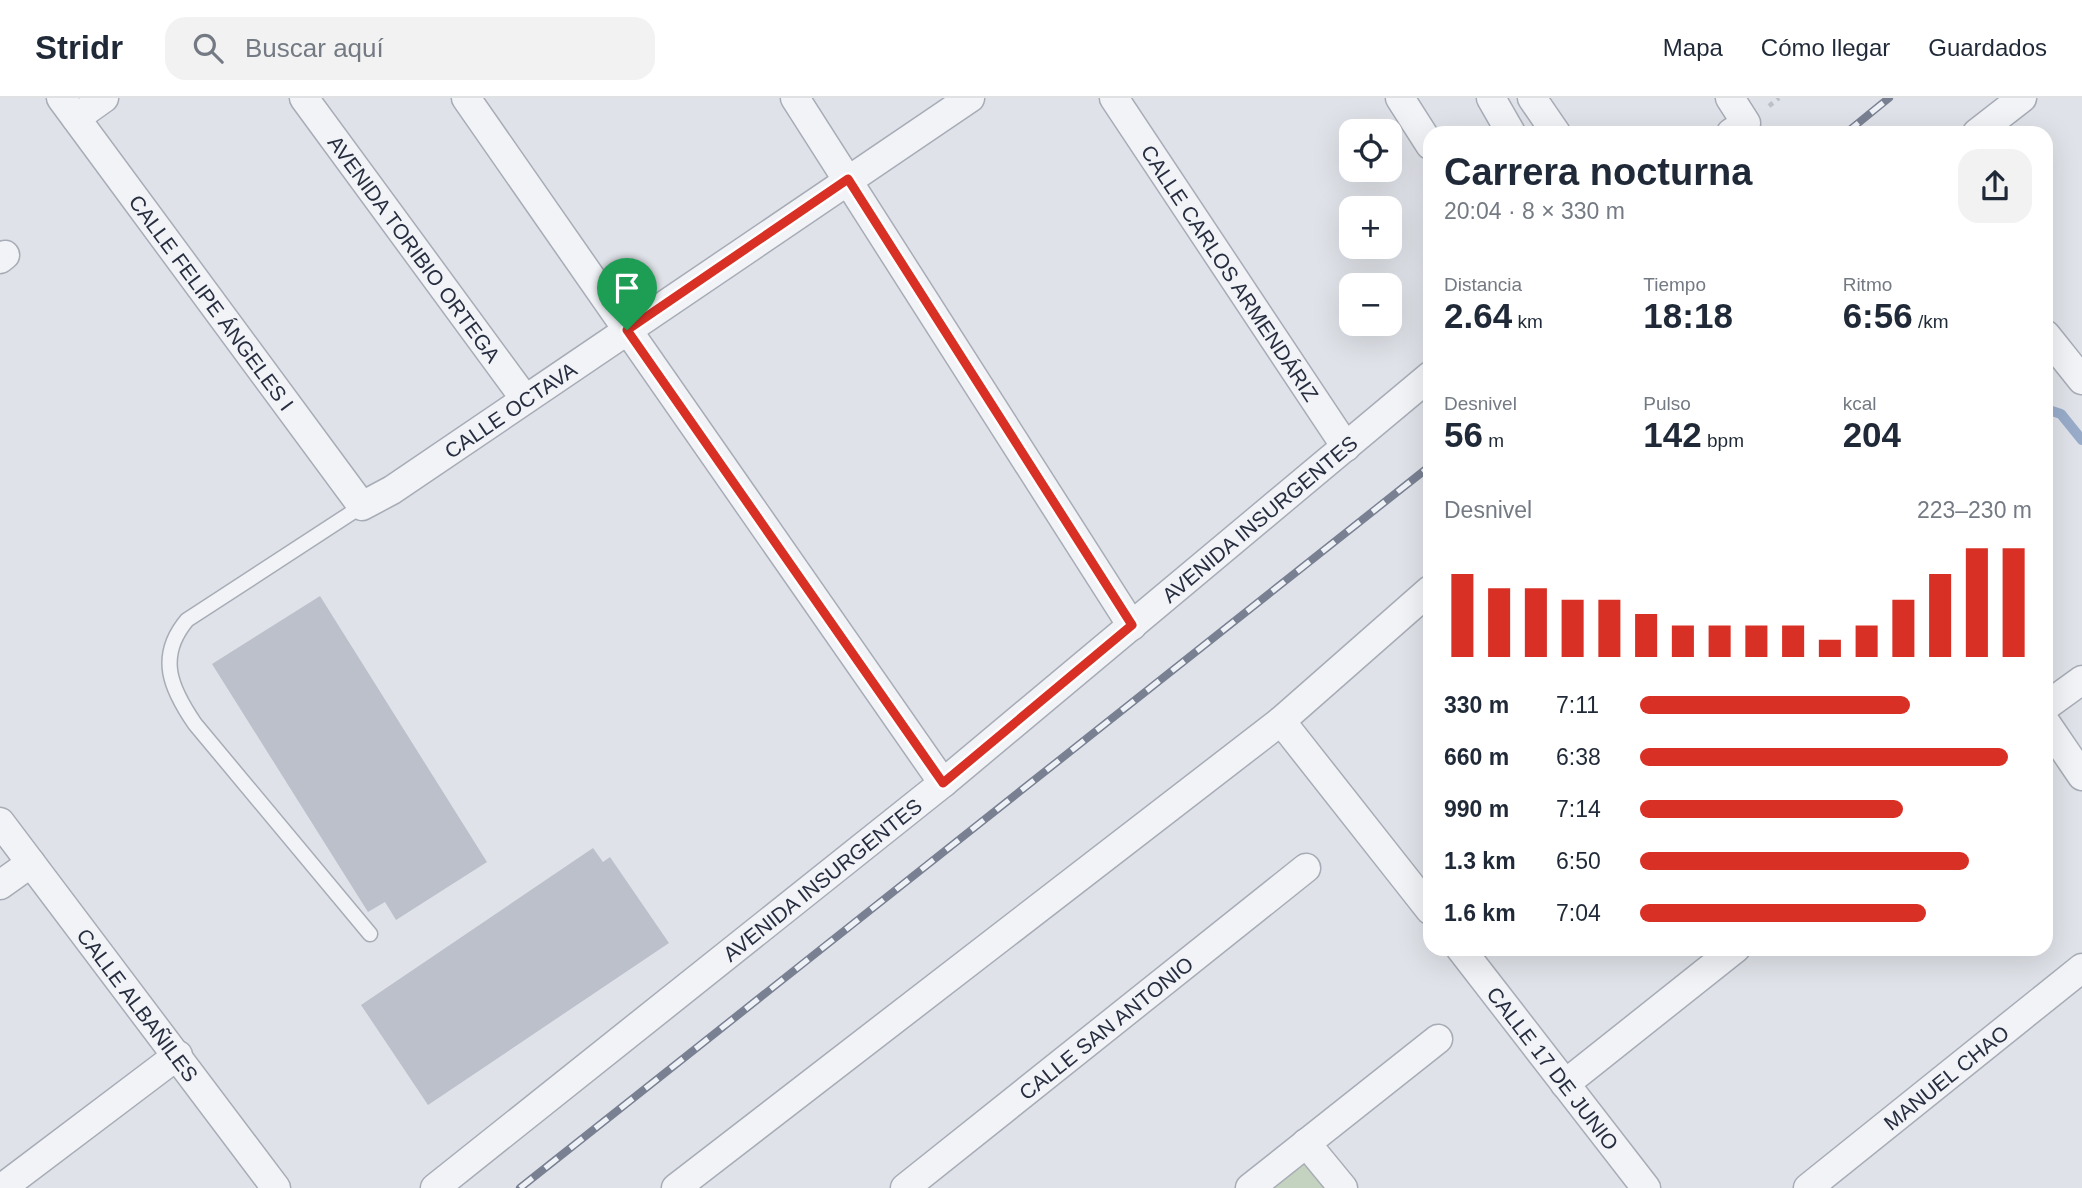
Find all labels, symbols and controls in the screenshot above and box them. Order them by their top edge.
search box [165,17,655,80]
text: Stridr [35,29,123,66]
icon: search [189,29,227,67]
text: Buscar aquí [245,33,384,63]
text: Mapa [1663,34,1723,61]
text: Cómo llegar [1761,34,1890,61]
text: Guardados [1928,34,2047,61]
map controls [1339,119,1402,336]
button: locate [1339,119,1402,182]
street label: AVENIDA TORIBIO ORTEGA [324,131,505,366]
street label: CALLE CARLOS ARMENDÁRIZ [1137,141,1324,405]
button: share [1958,149,2032,223]
text: Carrera nocturna [1444,151,1752,193]
street label: CALLE FELIPE ÁNGELES I [125,190,299,414]
button: + [1339,196,1402,259]
text: 20:04 · 8 × 330 m [1444,198,1625,224]
pin [597,258,657,330]
icon: arrive [608,269,646,307]
button: − [1339,273,1402,336]
text: Distancia [1444,274,1522,295]
text: Tiempo [1643,274,1706,295]
text: Ritmo [1843,274,1892,295]
text: 2.64 [1444,296,1512,335]
text: 18:18 [1643,296,1733,335]
text: 6:56 [1843,296,1913,335]
text: km [1512,311,1543,332]
text: /km [1913,311,1949,332]
street label: CALLE OCTAVA [440,357,581,463]
text: Desnivel [1444,393,1517,414]
text: Pulso [1643,393,1691,414]
text: kcal [1843,393,1876,414]
text: 56 [1444,415,1483,454]
text: 142 [1643,415,1702,454]
text: 204 [1843,415,1901,454]
text: m [1483,430,1504,451]
text: bpm [1702,430,1744,451]
street label: AVENIDA INSURGENTES [1157,431,1362,607]
text: Desnivel [1444,497,1532,523]
text: 223–230 m [1917,497,2032,523]
text: 330 m [1444,692,1509,718]
text: 7:11 [1556,692,1599,718]
text: 660 m [1444,744,1509,770]
text: 6:38 [1556,744,1601,770]
street label: AVENIDA INSURGENTES [718,793,926,965]
text: 990 m [1444,796,1509,822]
text: 7:14 [1556,796,1601,822]
text: 1.3 km [1444,848,1516,874]
text: 6:50 [1556,848,1601,874]
text: 1.6 km [1444,900,1516,926]
text: 7:04 [1556,900,1601,926]
street label: CALLE ALBAÑILES [73,924,203,1086]
street label: CALLE SAN ANTONIO [1014,951,1197,1104]
street label: CALLE 17 DE JUNIO [1483,982,1623,1154]
street label: MANUEL CHAO [1879,1020,2013,1134]

